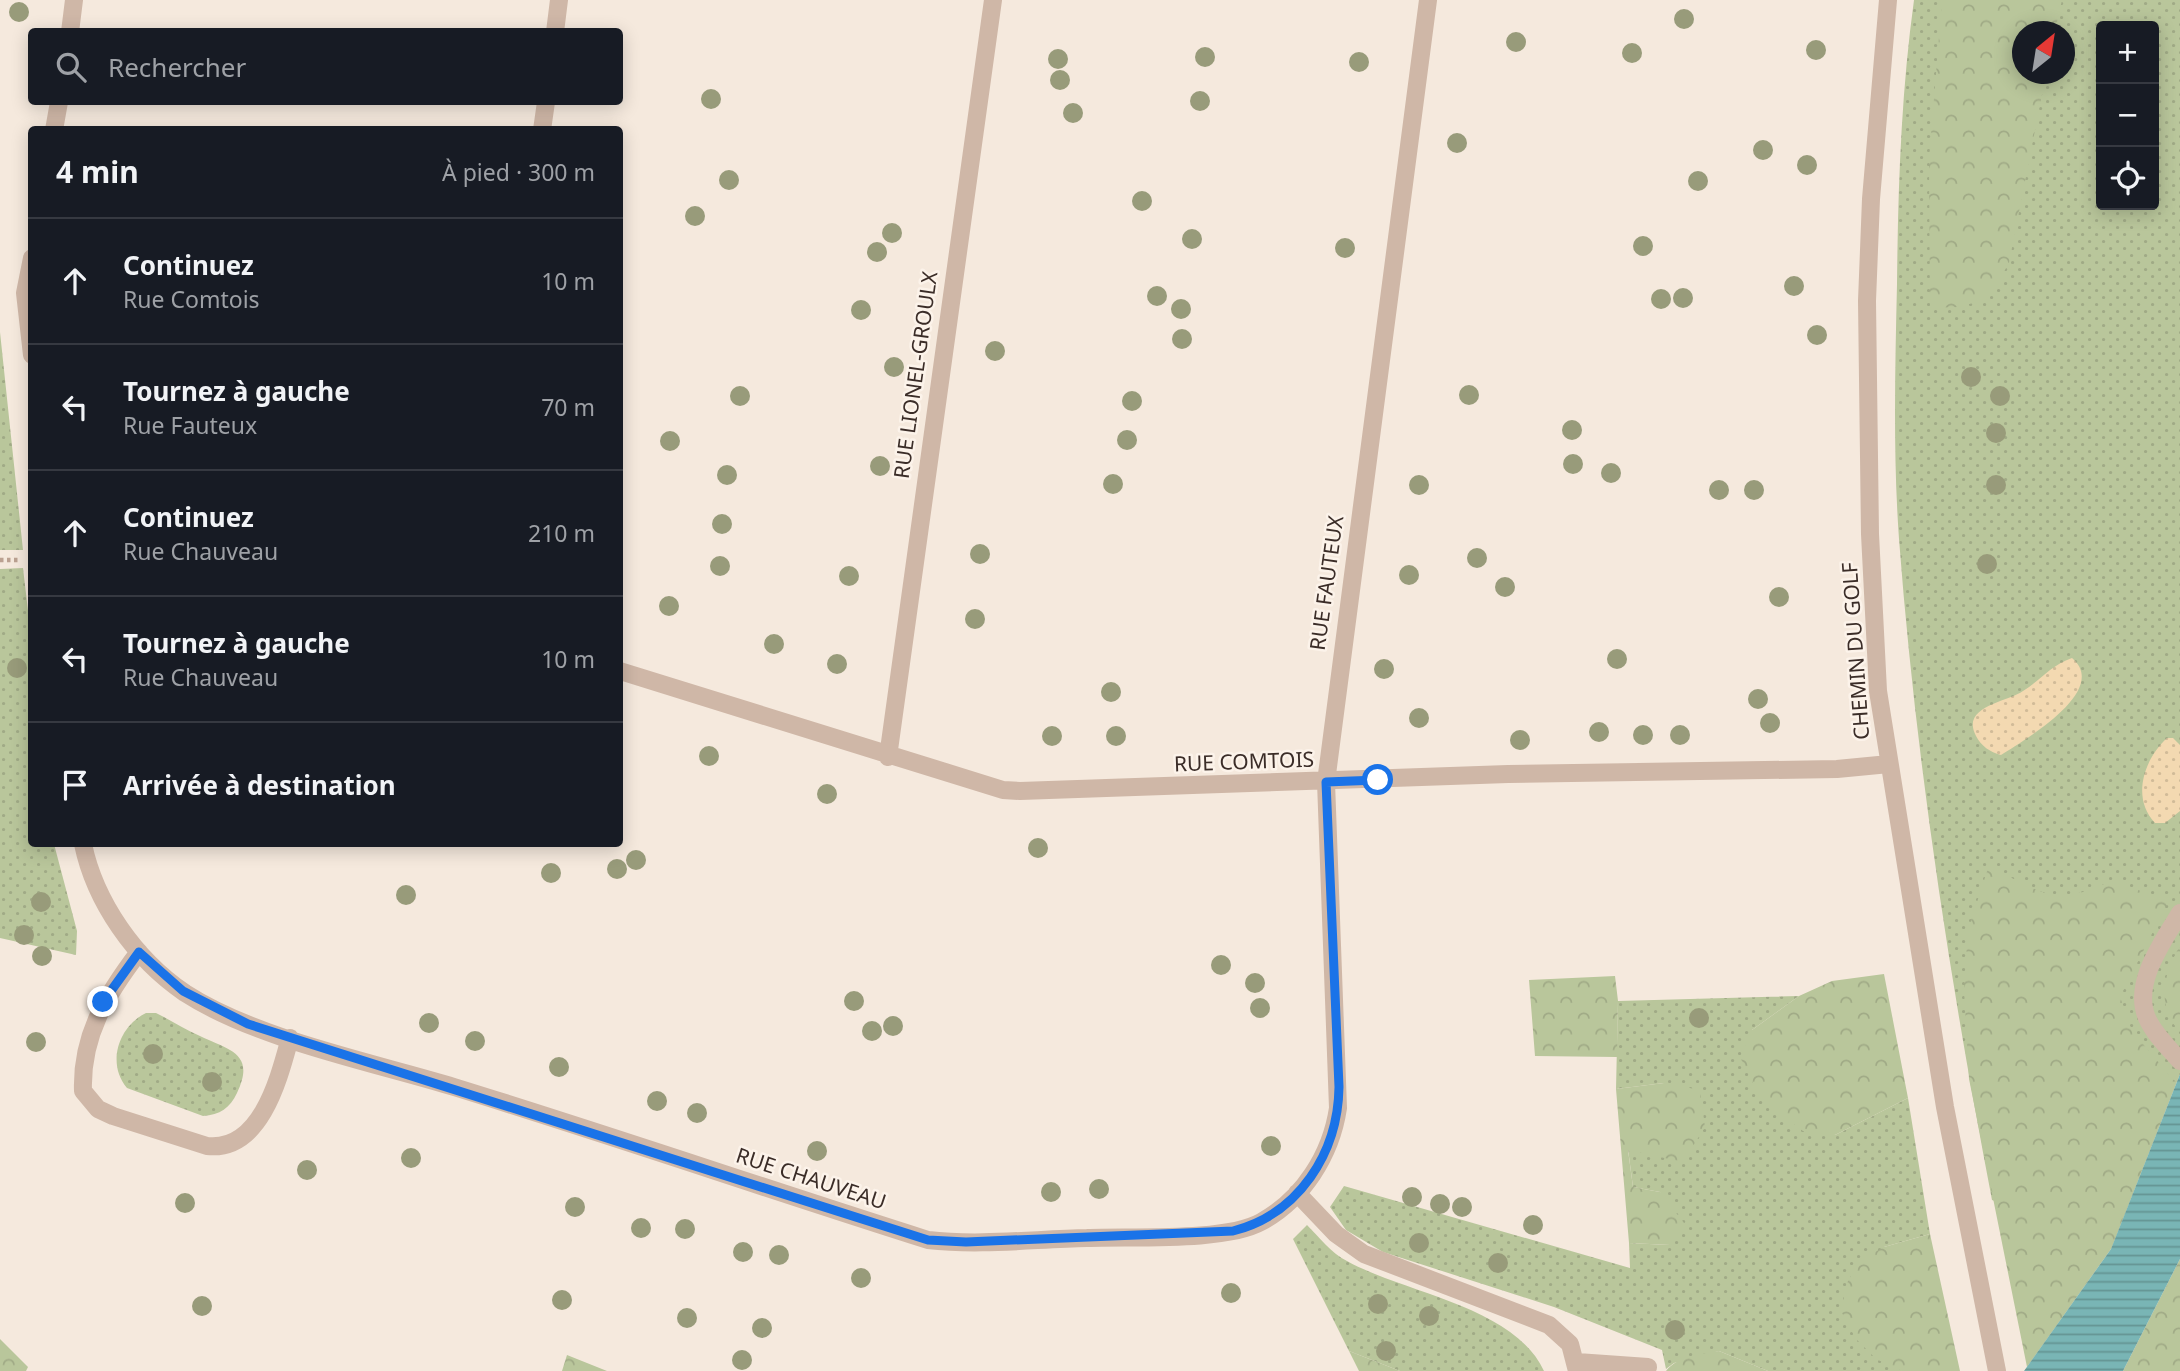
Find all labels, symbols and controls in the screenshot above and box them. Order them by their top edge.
north arrow [2012,21,2075,84]
map controls [2096,21,2159,210]
button: + [2096,21,2159,84]
search box [28,28,623,105]
icon: search [52,48,90,86]
text: Rechercher [108,49,246,85]
button: − [2096,84,2159,147]
button: locate [2096,147,2159,210]
text: 4 min [56,151,139,192]
text: À pied · 300 m [442,156,595,188]
text: Continuez [123,247,254,283]
icon: ahead [56,262,94,300]
text: 10 m [541,265,595,297]
street label: RUE LIONEL-GROULX [887,269,944,480]
text: Rue Comtois [123,283,260,315]
text: Tournez à gauche [123,373,350,409]
icon: left [56,388,94,426]
text: 70 m [541,391,595,423]
text: Rue Fauteux [123,409,257,441]
text: Continuez [123,499,254,535]
street label: RUE FAUTEUX [1303,513,1349,652]
icon: ahead [56,514,94,552]
text: 210 m [528,517,595,549]
text: Rue Chauveau [123,535,278,567]
street label: CHEMIN DU GOLF [1835,561,1875,741]
text: Tournez à gauche [123,625,350,661]
icon: left [56,640,94,678]
text: 10 m [541,643,595,675]
text: Rue Chauveau [123,661,278,693]
street label: RUE COMTOIS [1173,745,1314,777]
route start [1362,764,1393,795]
icon: arrive [56,766,94,804]
text: Arrivée à destination [123,767,396,803]
route end [87,986,118,1017]
street label: RUE CHAUVEAU [733,1141,890,1215]

